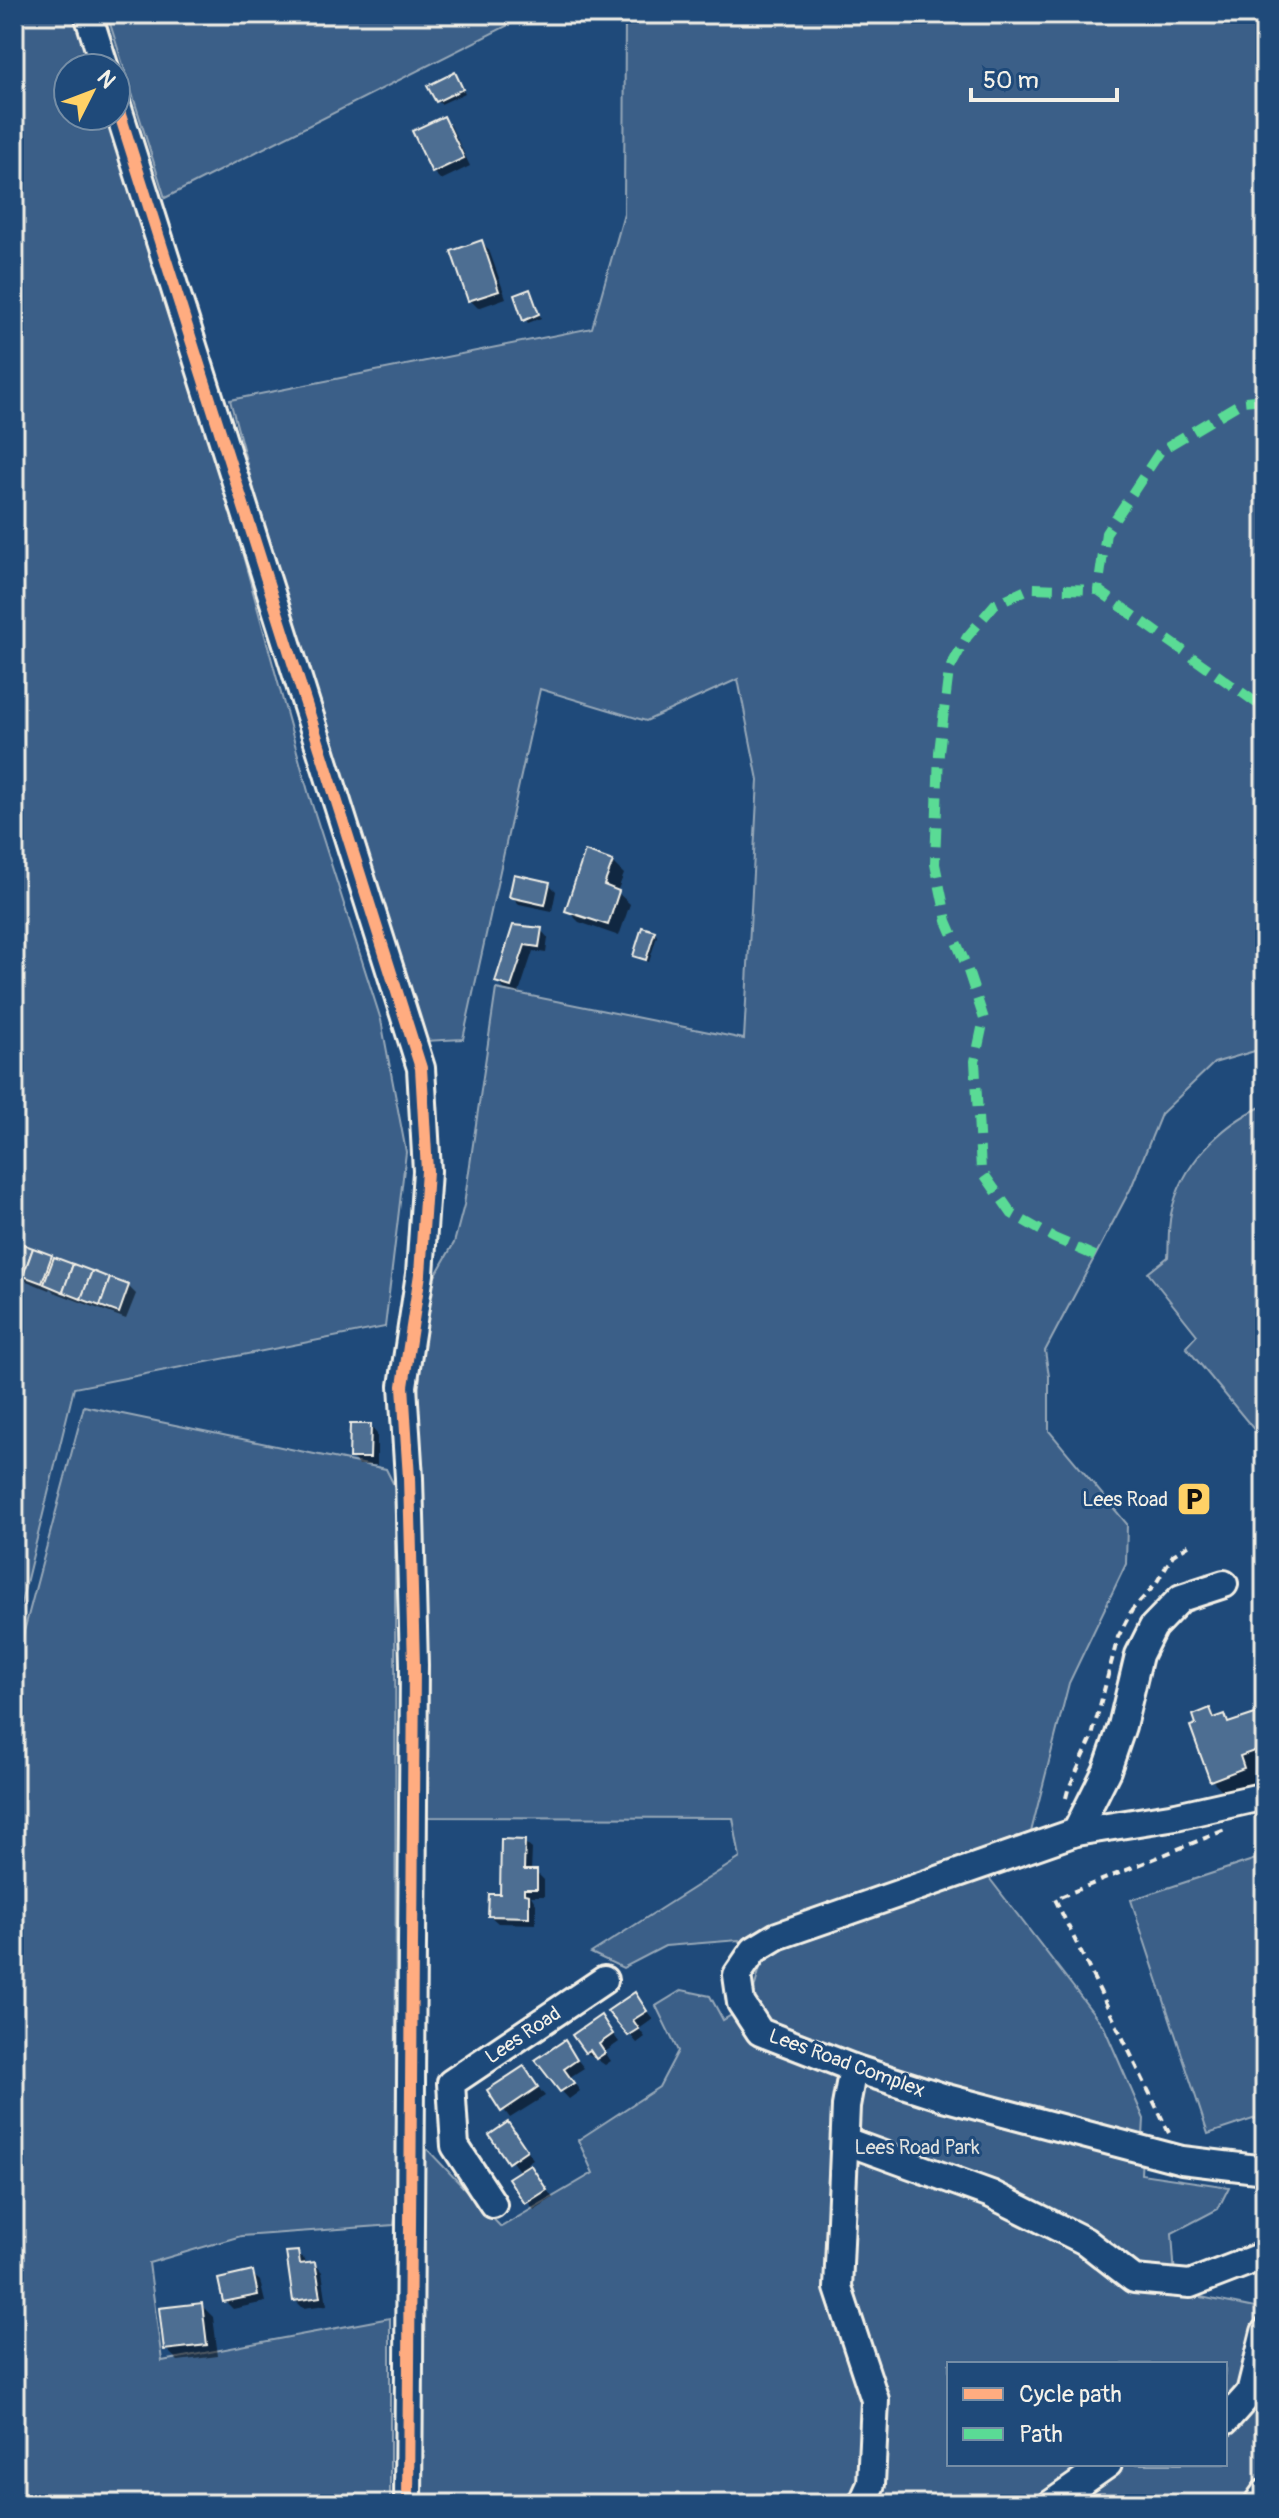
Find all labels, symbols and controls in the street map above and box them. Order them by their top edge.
north arrow [52,52,132,132]
scale bar [971,52,1117,102]
text: N [91,64,122,94]
text: 50 m [983,66,1039,95]
parking icon: Lees Road [1175,1480,1213,1518]
place label: Lees Road [1082,1487,1168,1512]
street label: Lees Road [480,2001,566,2069]
street label: Lees Road Complex [766,2023,928,2103]
park label: Lees Road Park [854,2135,980,2160]
legend [947,2362,1227,2466]
text: Cycle path [1019,2380,1122,2409]
text: Path [1019,2420,1063,2449]

